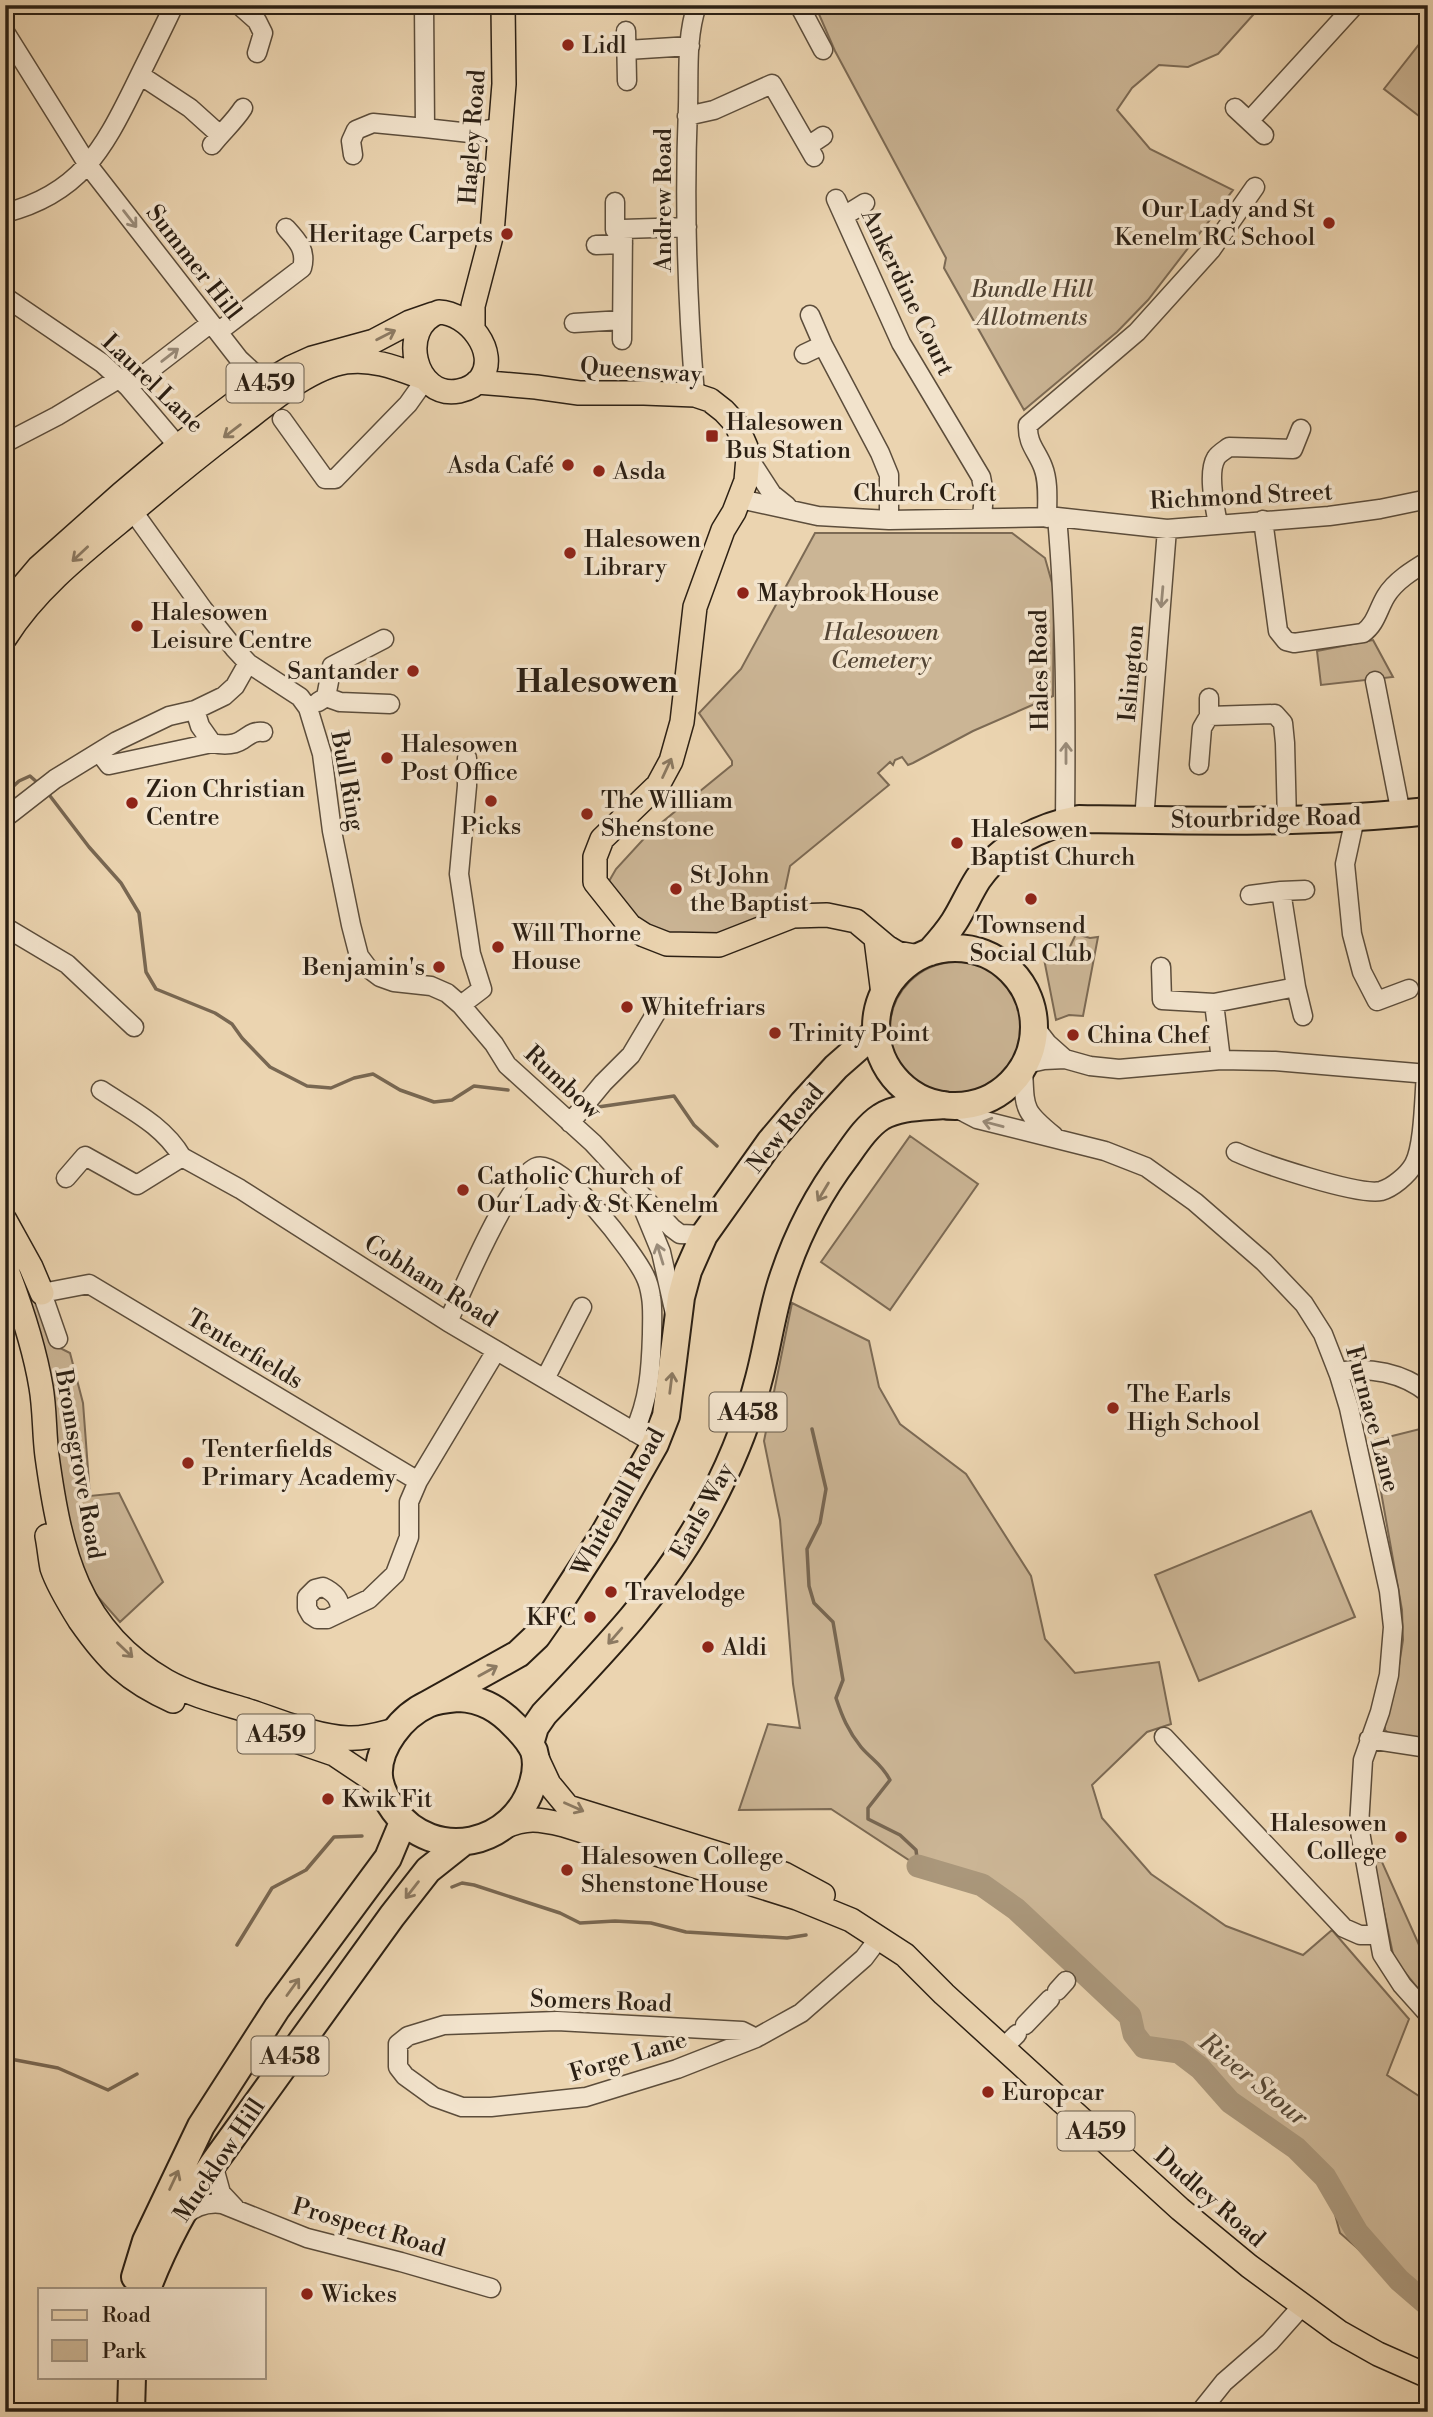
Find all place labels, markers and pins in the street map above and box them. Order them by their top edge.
place label: Lidl [582,31,627,61]
marker: Lidl [560,37,576,53]
place label: Our Lady and St Kenelm RC School [1114,195,1315,253]
marker: Our Lady and St Kenelm RC School [1321,215,1337,231]
place label: Heritage Carpets [308,220,493,250]
marker: Heritage Carpets [499,226,515,242]
place label: Halesowen Bus Station [725,408,851,466]
marker: Halesowen Bus Station [704,428,720,444]
place label: Asda Café [446,451,554,481]
marker: Asda Café [560,457,576,473]
place label: Asda [612,457,667,487]
marker: Asda [591,463,607,479]
place label: Halesowen Library [584,525,701,583]
marker: Halesowen Library [562,545,578,561]
place label: Maybrook House [757,579,939,609]
marker: Maybrook House [735,585,751,601]
place label: Halesowen Leisure Centre [151,598,312,656]
marker: Halesowen Leisure Centre [129,618,145,634]
place label: Santander [287,657,399,687]
marker: Santander [405,663,421,679]
place label: Halesowen Post Office [401,730,518,788]
marker: Halesowen Post Office [379,750,395,766]
place label: Zion Christian Centre [146,775,305,833]
place label: The William Shenstone [601,786,733,844]
marker: Picks [483,793,499,809]
marker: Zion Christian Centre [124,795,140,811]
marker: The William Shenstone [579,806,595,822]
place label: Picks [461,812,521,842]
place label: Halesowen Baptist Church [970,815,1135,873]
marker: Halesowen Baptist Church [949,835,965,851]
place label: St John the Baptist [690,861,809,919]
marker: St John the Baptist [668,881,684,897]
marker: Townsend Social Club [1023,891,1039,907]
place label: Townsend Social Club [970,911,1092,969]
place label: Will Thorne House [511,919,641,977]
marker: Will Thorne House [490,939,506,955]
place label: Benjamin's [302,953,425,983]
marker: Benjamin's [431,959,447,975]
place label: Whitefriars [640,993,766,1023]
marker: Whitefriars [619,999,635,1015]
place label: Trinity Point [789,1019,930,1049]
place label: China Chef [1087,1021,1210,1051]
marker: Trinity Point [767,1025,783,1041]
marker: China Chef [1065,1027,1081,1043]
place label: Catholic Church of Our Lady & St Kenelm [477,1162,719,1220]
marker: Catholic Church of Our Lady & St Kenelm [455,1182,471,1198]
place label: The Earls High School [1127,1380,1260,1438]
marker: The Earls High School [1105,1400,1121,1416]
place label: Tenterfields Primary Academy [202,1435,397,1493]
marker: Tenterfields Primary Academy [180,1455,196,1471]
place label: Travelodge [625,1578,745,1608]
marker: Travelodge [603,1584,619,1600]
place label: KFC [526,1603,576,1633]
marker: KFC [582,1609,598,1625]
place label: Aldi [721,1633,767,1663]
marker: Aldi [700,1639,716,1655]
place label: Kwik Fit [342,1785,433,1815]
marker: Kwik Fit [320,1791,336,1807]
place label: Halesowen College [1270,1809,1387,1867]
marker: Halesowen College [1393,1829,1409,1845]
place label: Halesowen College Shenstone House [581,1842,784,1900]
marker: Halesowen College Shenstone House [559,1862,575,1878]
place label: Europcar [1002,2078,1104,2108]
marker: Europcar [980,2084,996,2100]
place label: Wickes [320,2280,397,2310]
marker: Wickes [299,2286,315,2302]

